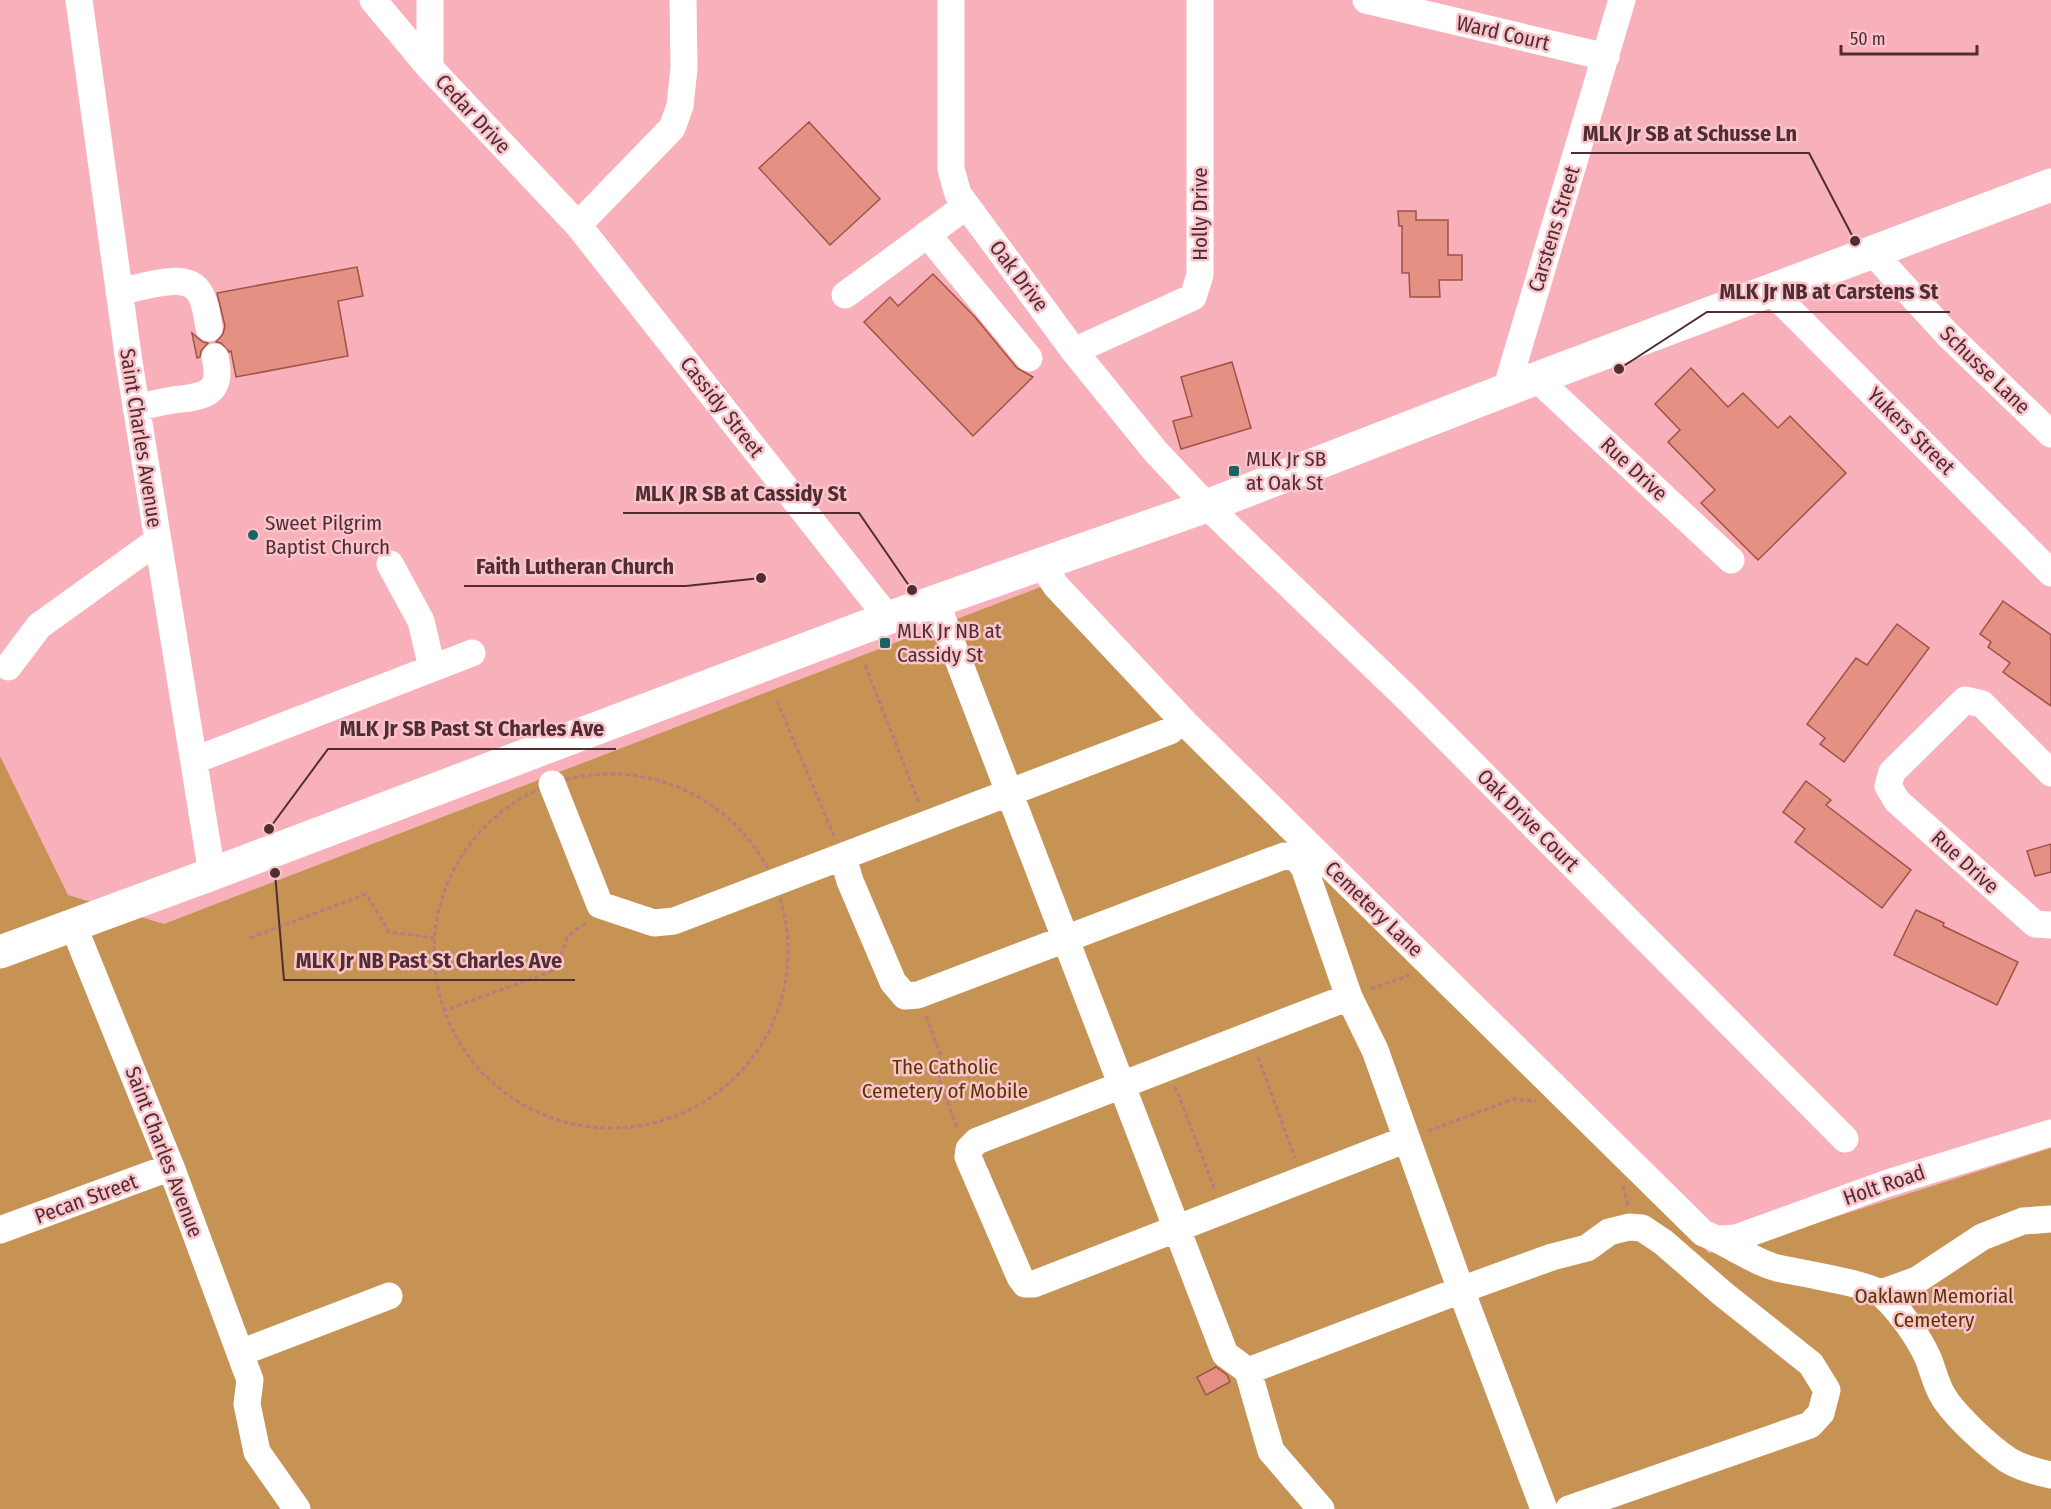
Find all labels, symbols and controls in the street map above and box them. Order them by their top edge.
street label: Ward Court [1454,10,1552,56]
scale bar [1841,18,1978,56]
text: 50 m [1850,28,1886,50]
street label: Cedar Drive [430,69,516,159]
callout: MLK Jr SB at Schusse Ln [1571,113,1809,153]
text: MLK Jr SB at Schusse Ln [1583,120,1797,147]
street label: Carstens Street [1523,163,1586,295]
street label: Holly Drive [1187,167,1213,261]
street label: Oak Drive [984,235,1054,317]
callout: MLK Jr NB at Carstens St [1707,272,1950,312]
text: MLK Jr NB at Carstens St [1720,278,1939,305]
street label: Schusse Lane [1934,321,2036,419]
street label: Saint Charles Avenue [114,347,168,529]
street label: Cassidy Street [675,351,770,463]
street label: Yukers Street [1862,382,1960,480]
street label: Rue Drive [1595,431,1673,507]
place label: MLK Jr SB at Oak St [1246,446,1326,496]
marker: MLK Jr SB at Oak St [1227,464,1241,478]
callout: MLK JR SB at Cassidy St [623,473,859,513]
text: MLK JR SB at Cassidy St [635,480,847,507]
place label: Sweet Pilgrim Baptist Church [265,510,390,560]
marker: Sweet Pilgrim Baptist Church [246,528,260,542]
callout: Faith Lutheran Church [464,546,686,586]
text: Faith Lutheran Church [476,553,674,580]
place label: MLK Jr NB at Cassidy St [897,618,1002,668]
marker: MLK Jr NB at Cassidy St [878,636,892,650]
callout: MLK Jr SB Past St Charles Ave [328,709,616,749]
text: MLK Jr SB Past St Charles Ave [340,715,604,742]
street label: Oak Drive Court [1471,763,1585,877]
street label: Rue Drive [1926,825,2004,899]
street label: Cemetery Lane [1319,856,1429,962]
callout: MLK Jr NB Past St Charles Ave [284,940,575,980]
text: MLK Jr NB Past St Charles Ave [296,947,562,974]
park label: The Catholic Cemetery of Mobile [862,1054,1028,1104]
street label: Saint Charles Avenue [119,1063,209,1241]
street label: Holt Road [1840,1159,1928,1211]
street label: Pecan Street [31,1168,141,1230]
park label: Oaklawn Memorial Cemetery [1854,1283,2014,1333]

